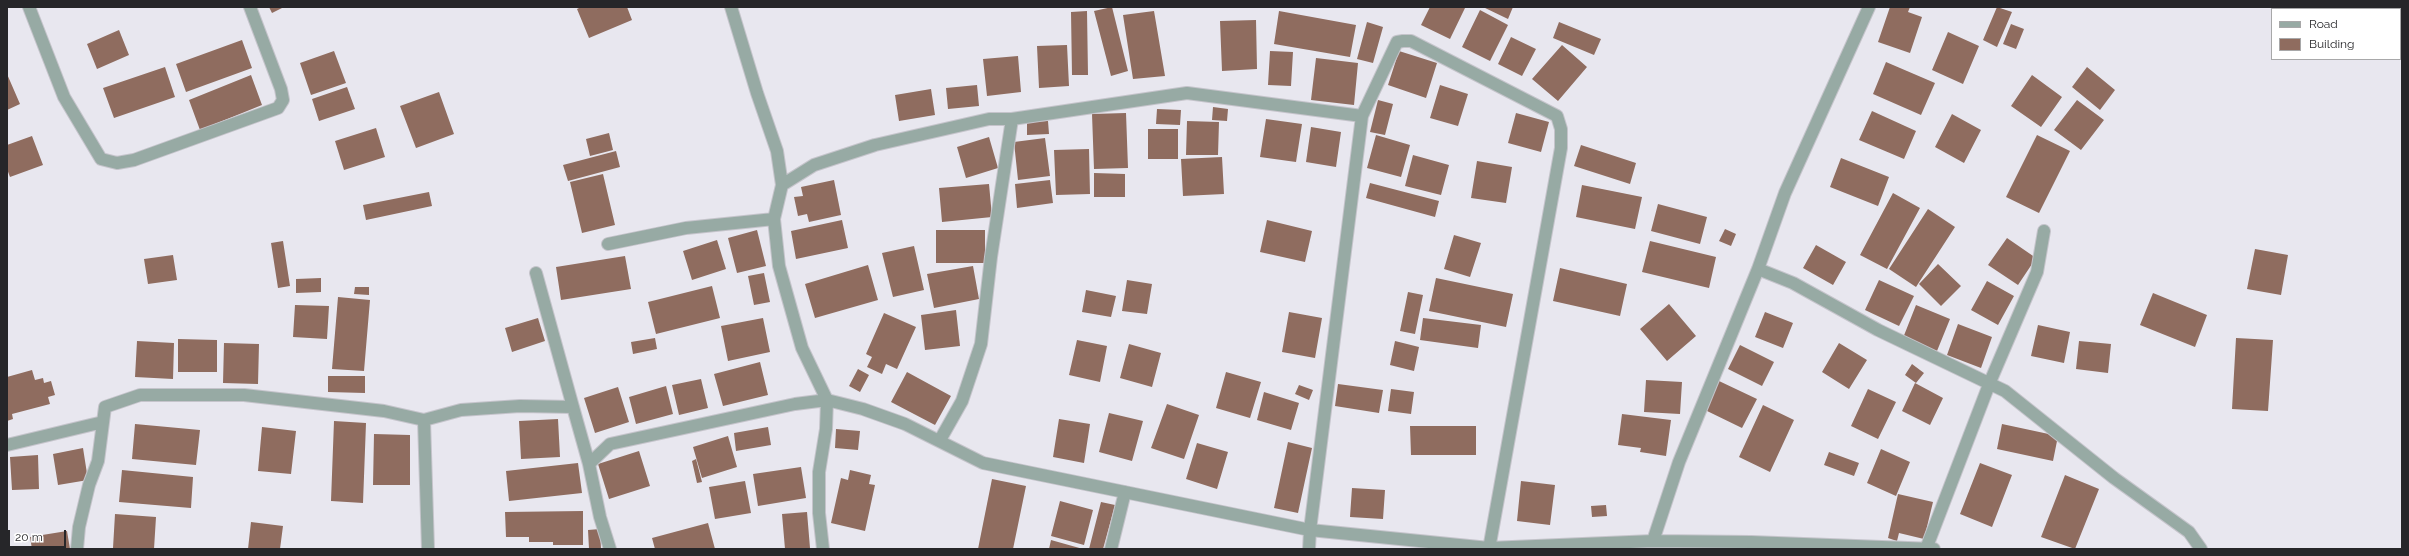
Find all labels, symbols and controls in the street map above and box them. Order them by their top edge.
legend [2271,8,2401,60]
text: Road [2309,17,2338,31]
text: Building [2309,37,2355,51]
scale bar [10,522,68,548]
text: 20 m [15,530,43,544]

